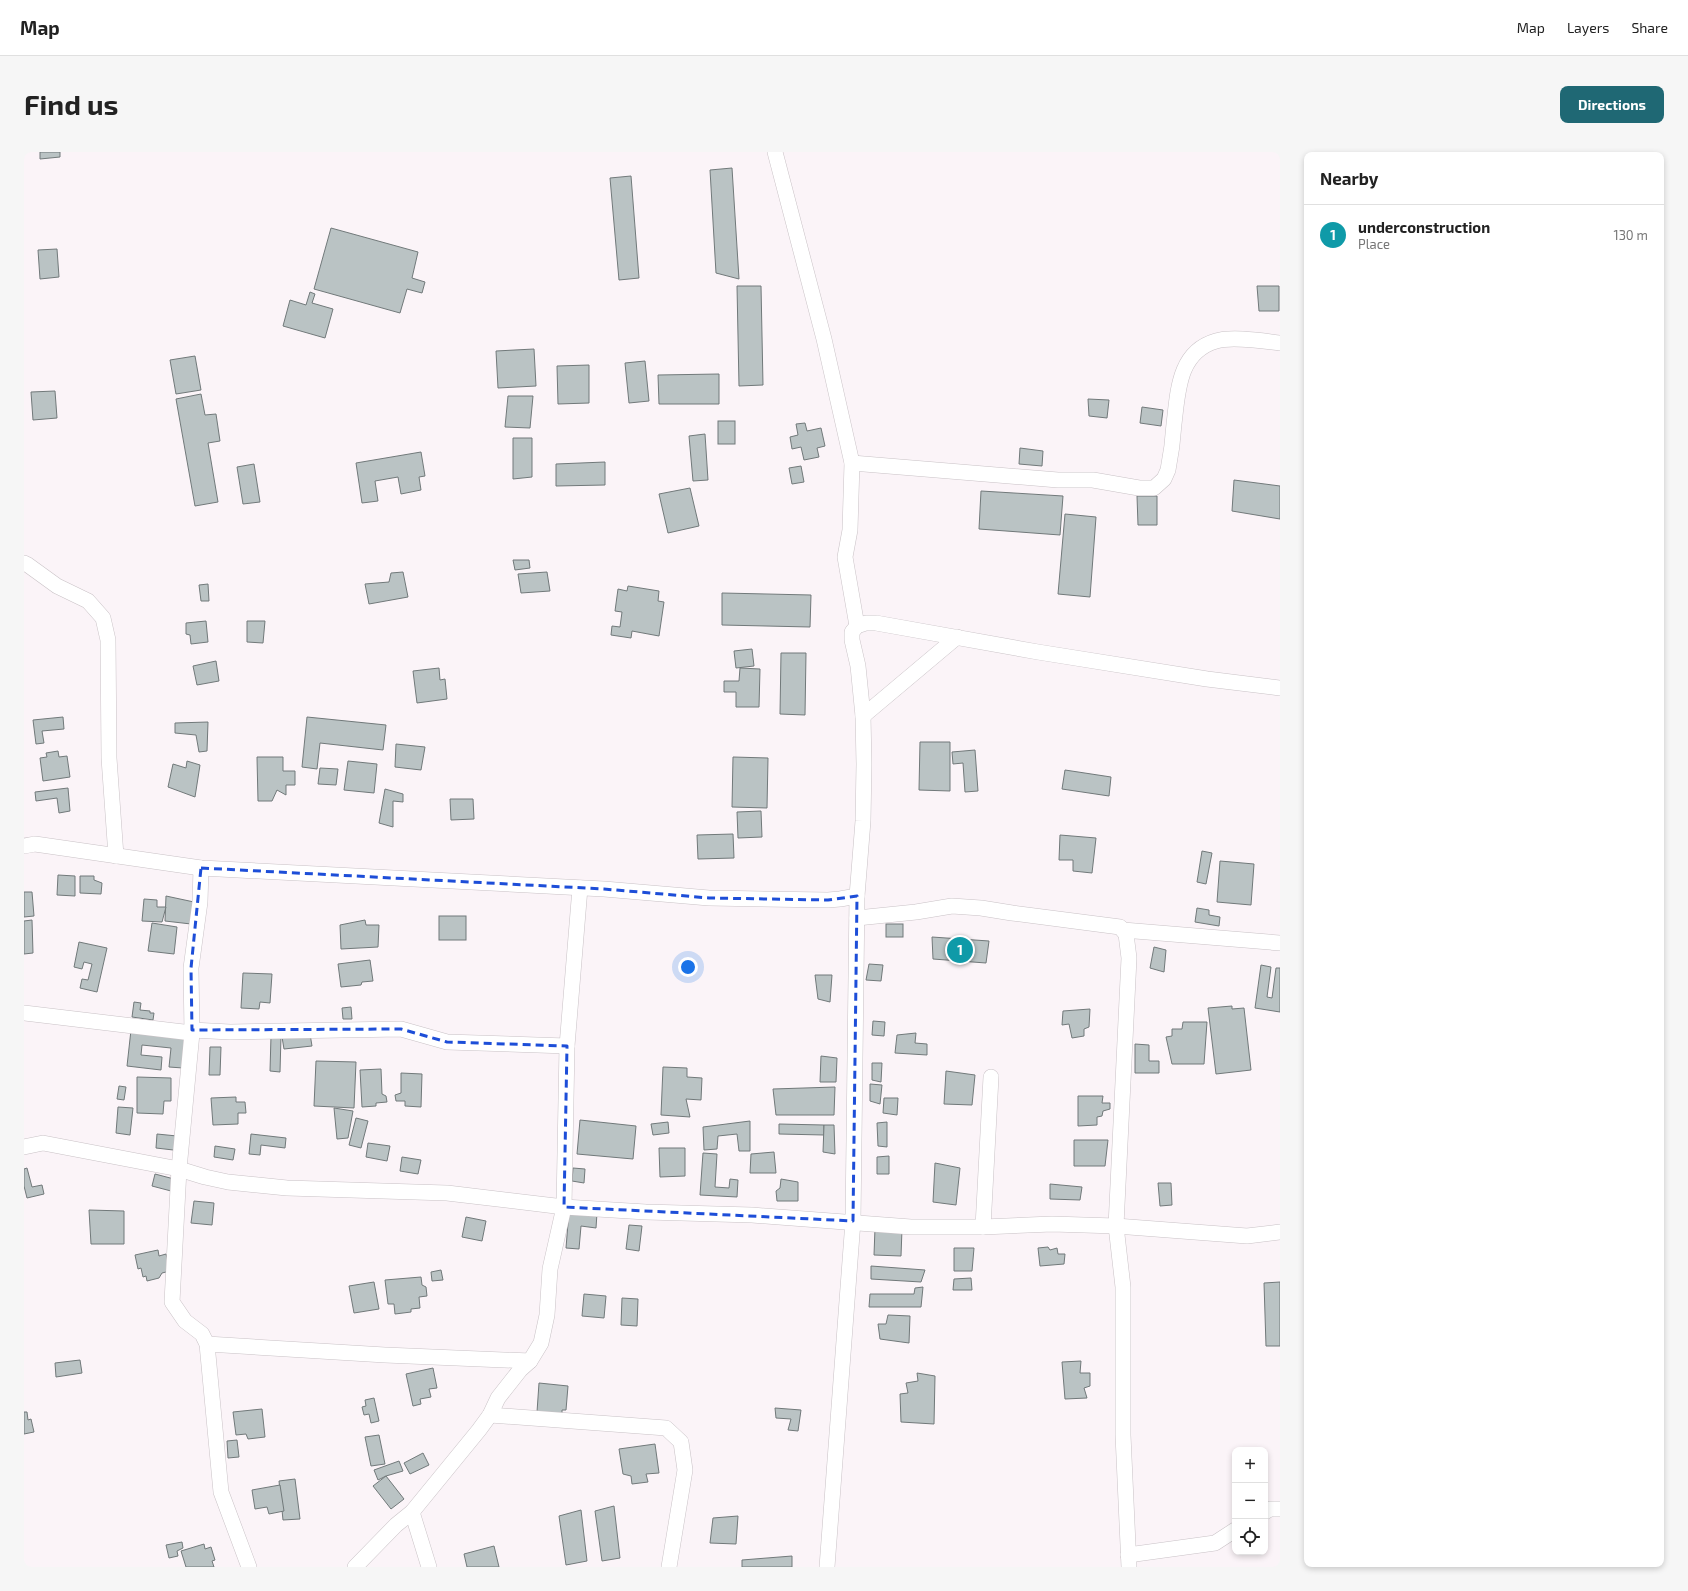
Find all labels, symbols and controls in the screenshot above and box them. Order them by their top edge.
text: Map [20,16,60,39]
text: Map [1517,19,1545,36]
text: Layers [1567,19,1609,36]
text: Share [1631,19,1668,36]
button: Directions [1560,86,1664,123]
text: Find us [24,87,118,121]
text: Nearby [1320,168,1378,188]
text: underconstruction [1358,218,1490,236]
text: 1 [1330,227,1336,243]
text: 130 m [1613,227,1648,243]
text: Place [1358,236,1390,252]
pin: 1 [947,935,973,965]
your location [678,957,698,977]
map controls [1232,1447,1268,1555]
button: + [1232,1447,1268,1483]
button: − [1232,1483,1268,1519]
button: locate [1232,1519,1268,1555]

